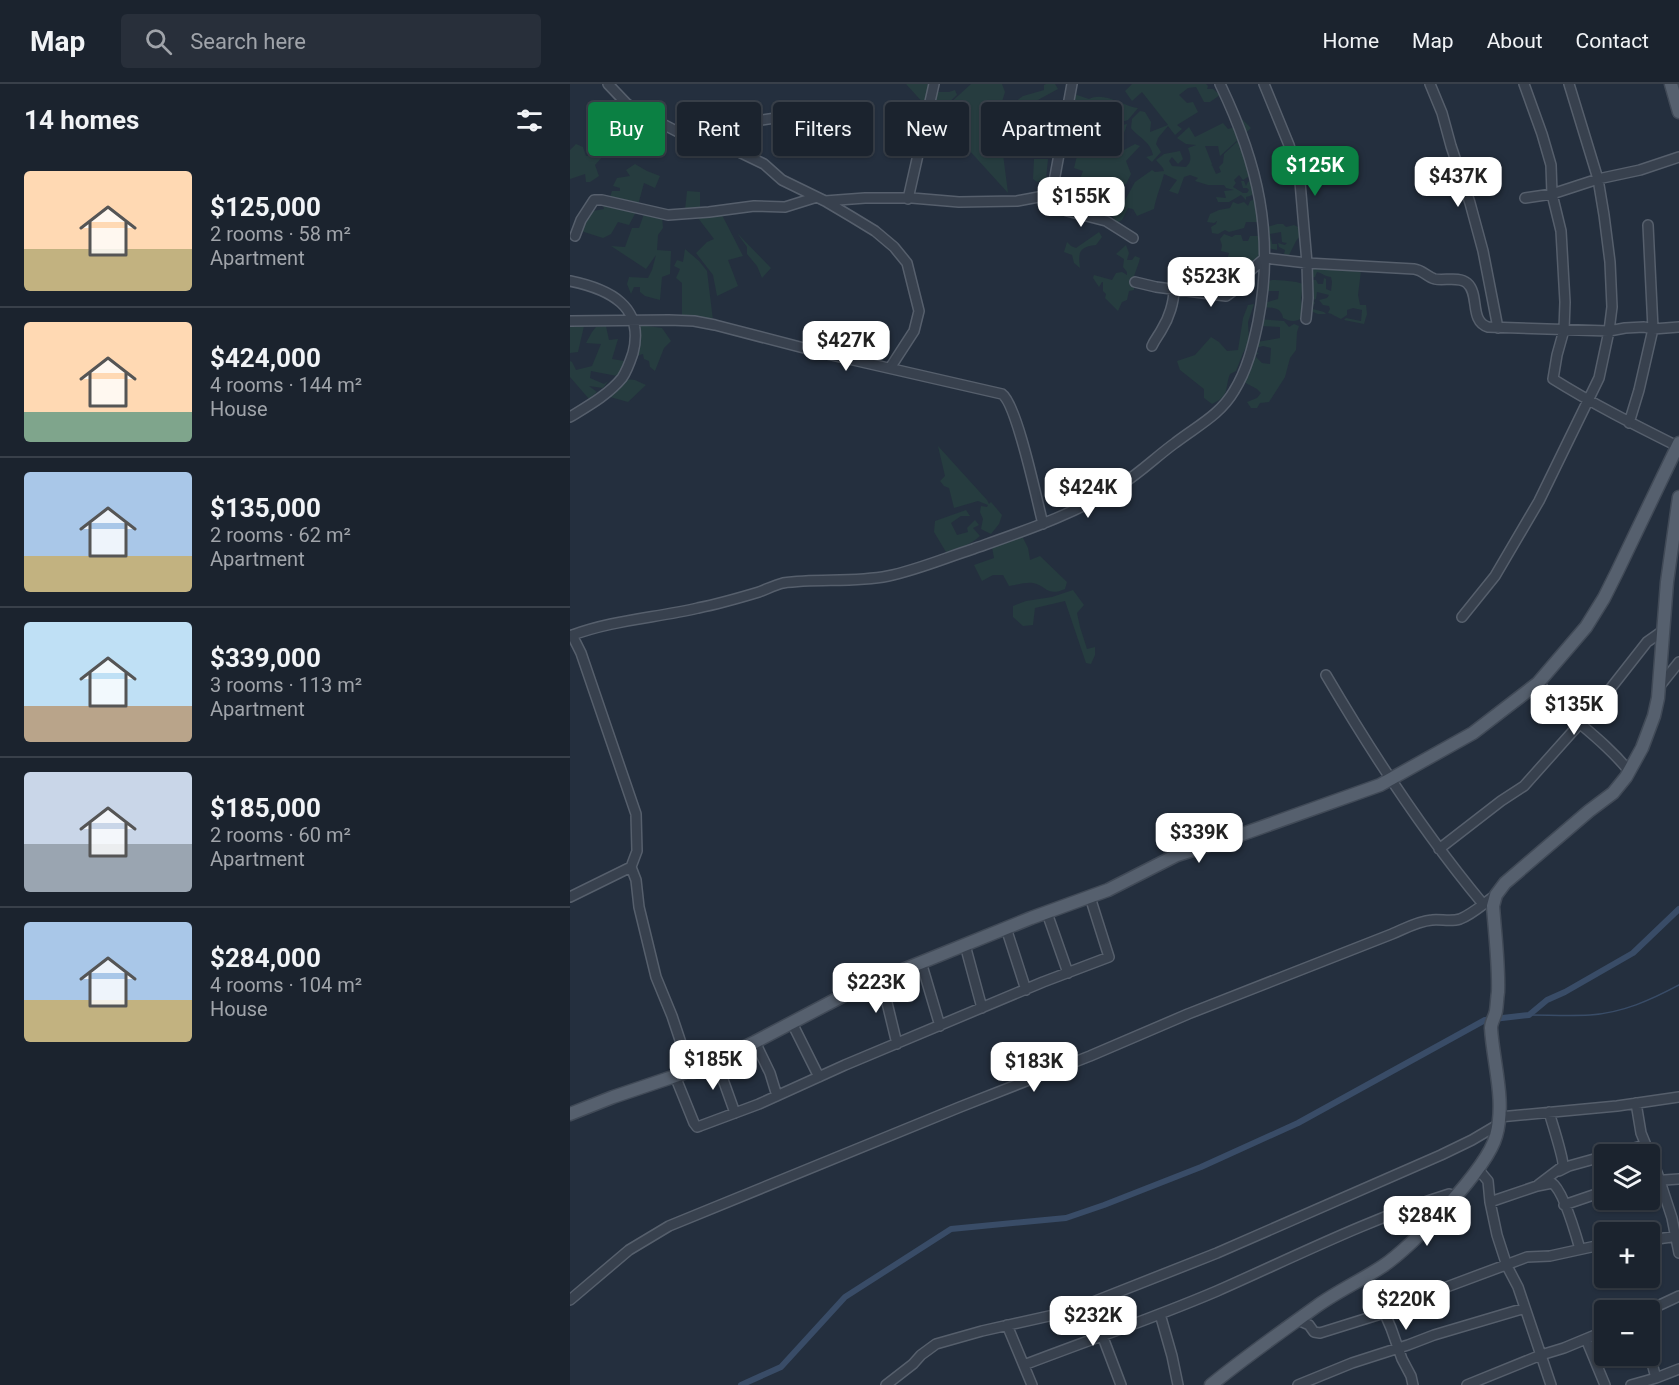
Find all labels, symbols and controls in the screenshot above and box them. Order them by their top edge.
search box [121,14,541,68]
text: Map [30,25,85,58]
icon: search [142,25,175,58]
text: Search here [190,29,306,54]
text: Home [1323,29,1379,53]
text: Map [1412,29,1454,53]
text: About [1487,29,1543,53]
text: Contact [1576,29,1649,53]
chip: Buy [588,102,665,156]
chip: Rent [677,102,761,156]
chip: Filters [773,102,873,156]
chip: New [885,102,969,156]
chip: Apartment [981,102,1122,156]
icon: filters [513,104,546,137]
text: 14 homes [24,105,139,135]
pin: $125K [1273,146,1357,197]
text: $125K [1286,153,1344,177]
pin: $437K [1416,157,1500,208]
text: $437K [1429,164,1487,188]
pin: $155K [1039,177,1123,228]
text: $155K [1052,184,1110,208]
text: $125,000 [210,192,321,222]
icon: home [72,195,144,267]
text: 2 rooms · 58 m² [210,222,351,246]
text: Apartment [210,246,305,270]
pin: $523K [1169,257,1253,308]
text: $523K [1182,264,1240,288]
pin: $427K [804,321,888,372]
text: $427K [817,328,875,352]
text: $424,000 [210,343,321,373]
icon: home [72,346,144,418]
text: 4 rooms · 144 m² [210,373,362,397]
text: House [210,397,268,421]
pin: $424K [1046,468,1130,519]
text: $424K [1059,475,1117,499]
text: $135,000 [210,493,321,523]
icon: home [72,496,144,568]
text: 2 rooms · 62 m² [210,523,351,547]
text: Apartment [210,547,305,571]
text: $339,000 [210,643,321,673]
icon: home [72,646,144,718]
text: 3 rooms · 113 m² [210,673,362,697]
pin: $135K [1532,685,1616,736]
text: $135K [1545,692,1603,716]
text: Apartment [210,697,305,721]
text: $185,000 [210,793,321,823]
icon: home [72,796,144,868]
pin: $339K [1157,813,1241,864]
text: $339K [1170,820,1228,844]
text: 2 rooms · 60 m² [210,823,351,847]
text: Apartment [210,847,305,871]
text: $284,000 [210,943,321,973]
icon: home [72,946,144,1018]
pin: $223K [834,963,918,1014]
text: $223K [847,970,905,994]
text: 4 rooms · 104 m² [210,973,362,997]
text: House [210,997,268,1021]
pin: $185K [671,1040,755,1091]
pin: $183K [992,1042,1076,1093]
text: $185K [684,1047,742,1071]
text: $183K [1005,1049,1063,1073]
map controls [1594,1144,1660,1366]
button: layers [1594,1144,1660,1210]
pin: $284K [1385,1196,1469,1247]
text: $284K [1398,1203,1456,1227]
button: + [1594,1222,1660,1288]
pin: $220K [1364,1280,1448,1331]
text: $220K [1377,1287,1435,1311]
pin: $232K [1051,1296,1135,1347]
button: − [1594,1300,1660,1366]
text: $232K [1064,1303,1122,1327]

